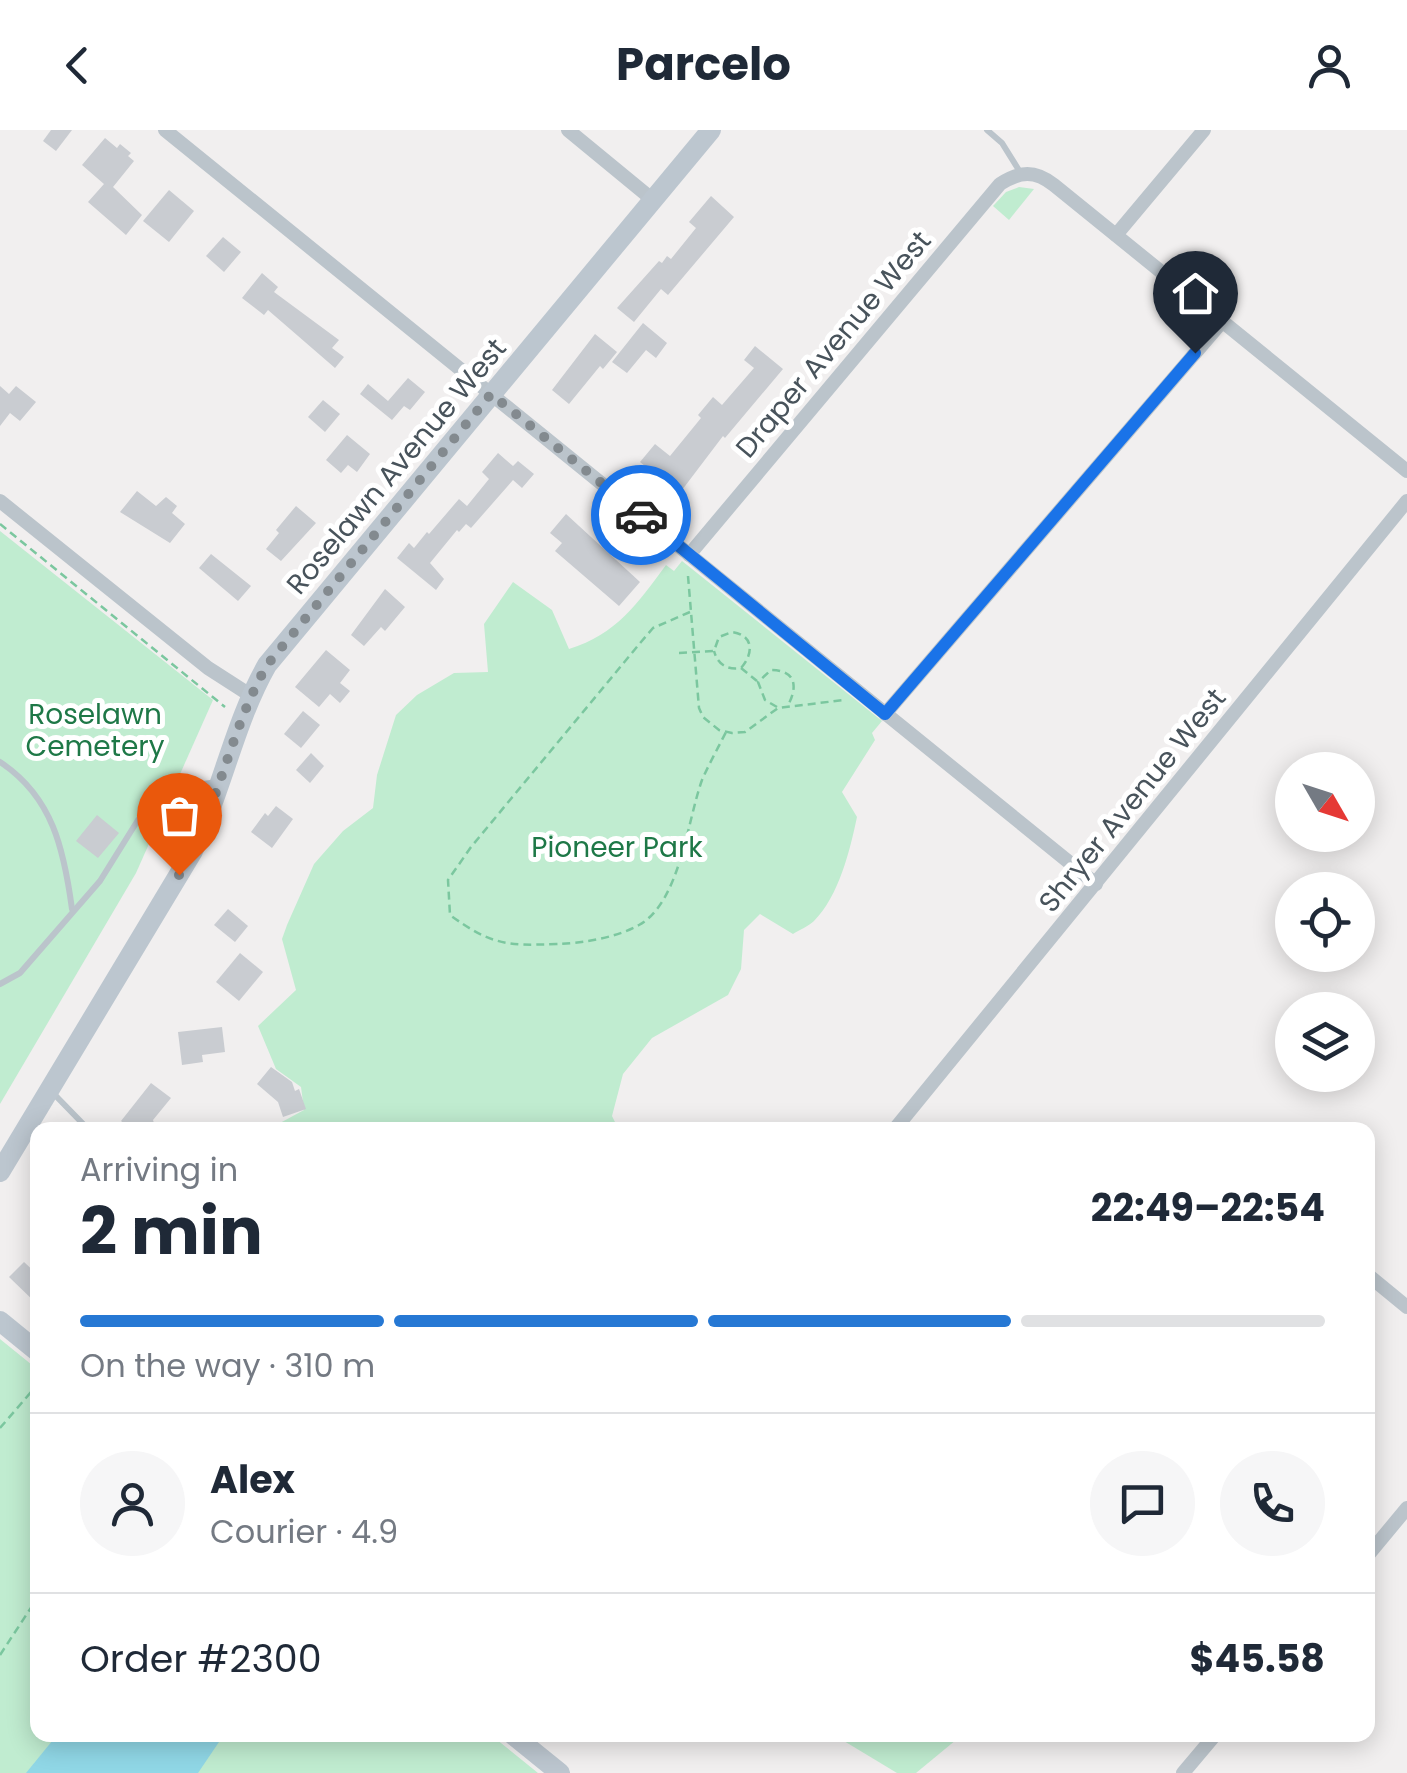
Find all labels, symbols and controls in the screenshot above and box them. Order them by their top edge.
text: Parcelo [616,33,791,96]
icon: back [50,38,105,93]
icon: person [1302,38,1357,93]
street label: Draper Avenue West [727,222,940,466]
pin [1153,251,1238,354]
icon: home [1168,266,1223,321]
street label: Roselawn Avenue West [278,330,515,603]
courier [591,465,691,565]
icon: car [614,488,669,543]
street label: Shryer Avenue West [1030,680,1235,921]
park label: Roselawn Cemetery [26,695,165,766]
north arrow [1275,752,1375,852]
map controls [1275,752,1375,1092]
pin [137,773,222,876]
icon: bag [152,788,207,843]
park label: Pioneer Park [531,828,703,867]
button: locate [1275,872,1375,972]
button: layers [1275,992,1375,1092]
text: Arriving in [80,1147,238,1192]
text: 22:49–22:54 [1091,1181,1325,1234]
text: 2 min [80,1186,263,1277]
text: On the way · 310 m [80,1343,375,1388]
button: person [80,1451,185,1556]
button: chat [1090,1451,1195,1556]
button: phone [1220,1451,1325,1556]
text: Alex [210,1453,295,1506]
text: Courier · 4.9 [210,1509,398,1554]
text: Order #2300 [80,1632,322,1685]
text: $45.58 [1190,1632,1325,1685]

